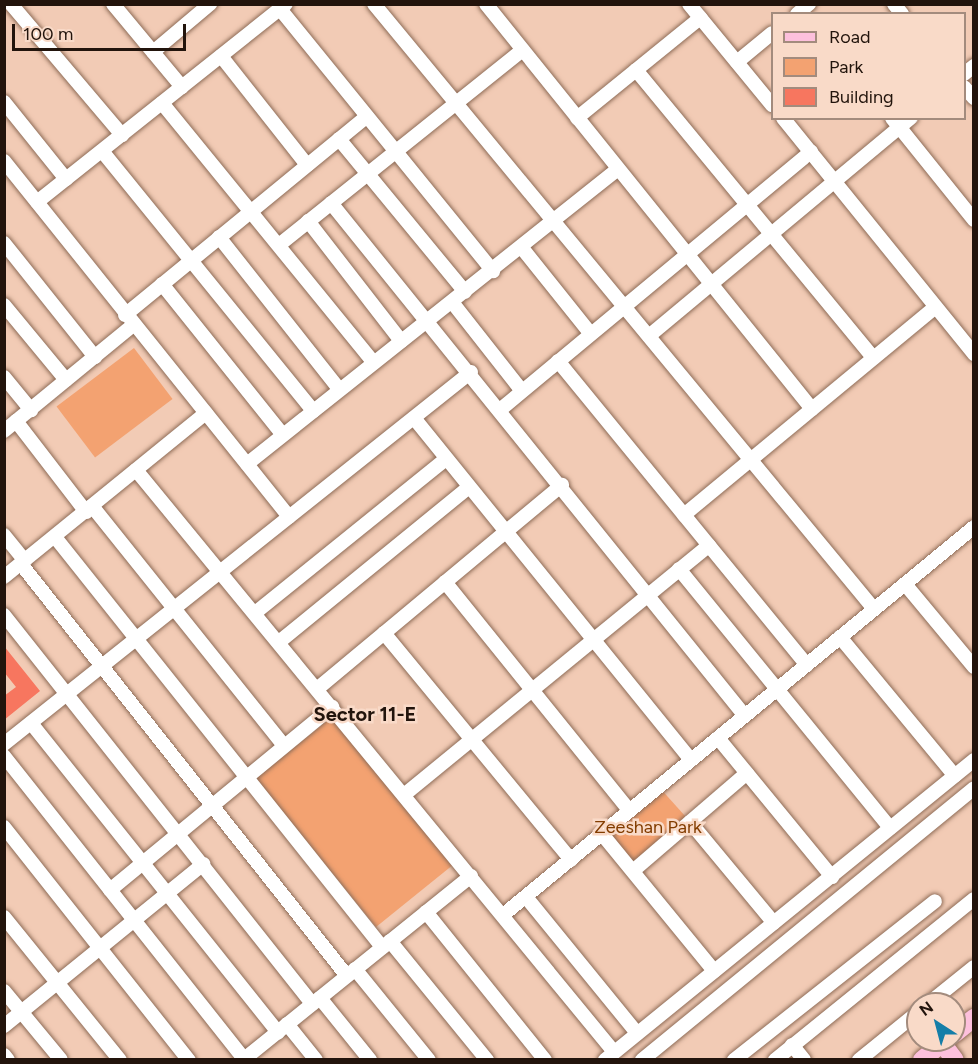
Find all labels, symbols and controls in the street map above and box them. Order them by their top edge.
scale bar [15,12,189,50]
legend [771,12,966,120]
text: 100 m [23,23,73,45]
text: Road [829,26,870,48]
text: Park [829,56,863,78]
text: Building [829,86,894,108]
district label: Sector 11-E [314,702,416,726]
park label: Zeeshan Park [594,816,702,838]
north arrow [906,992,966,1052]
text: N [916,997,937,1020]

